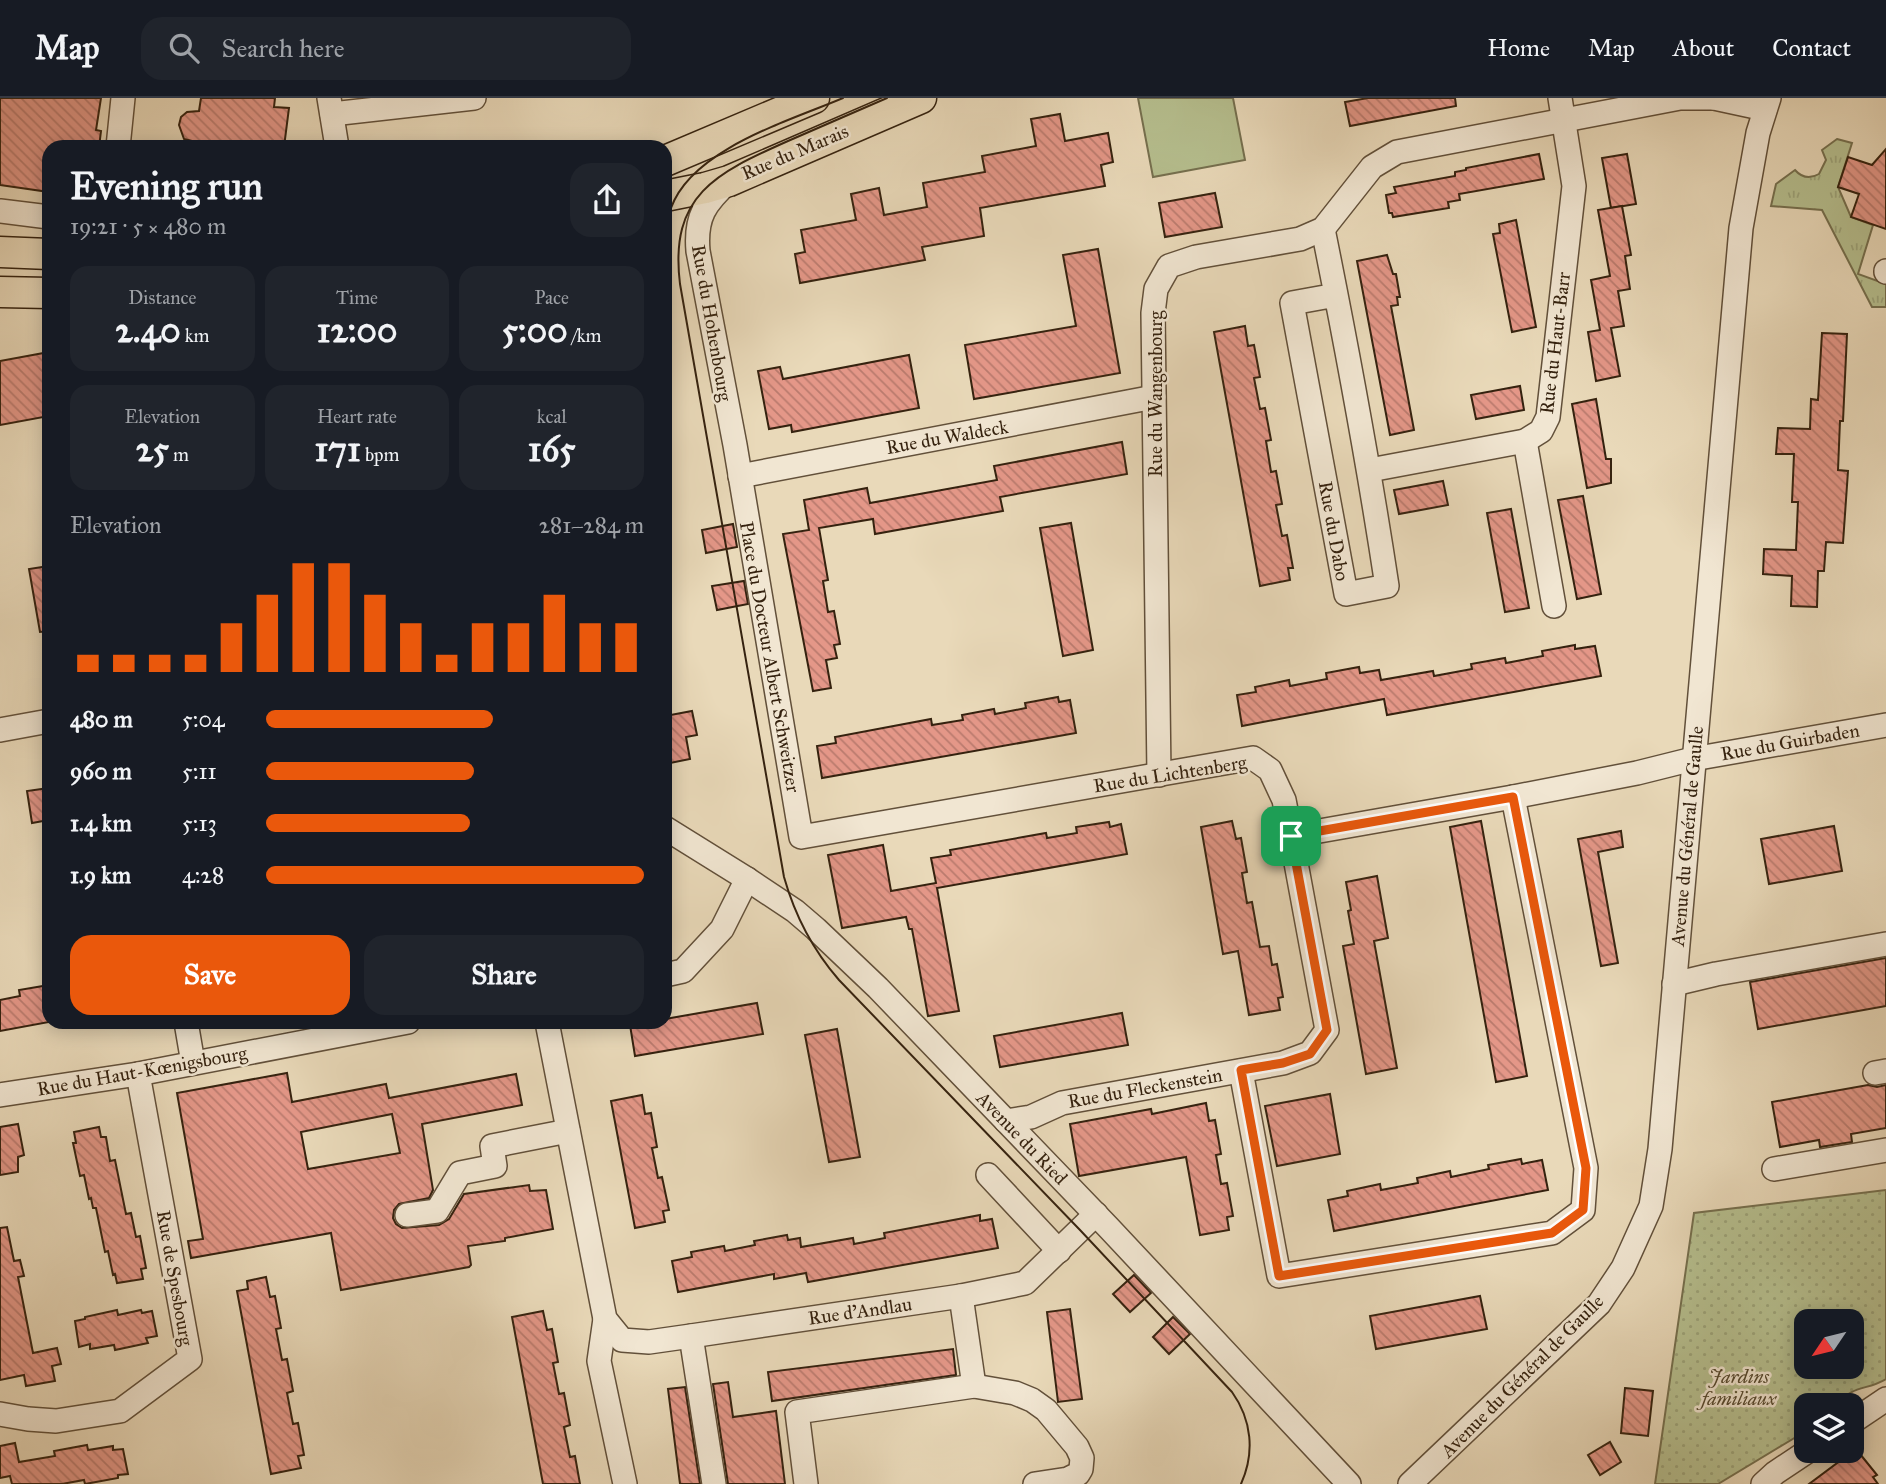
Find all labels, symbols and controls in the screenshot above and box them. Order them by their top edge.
search box [141,17,631,80]
text: Map [35,28,99,68]
icon: search [165,29,203,67]
text: Search here [221,32,345,64]
text: Home [1487,33,1550,63]
text: Map [1588,33,1635,63]
text: About [1673,33,1734,63]
text: Contact [1772,33,1851,63]
street label: Rue du Marais [738,119,852,185]
text: Evening run [70,163,263,209]
button: share [570,163,644,237]
text: 19:21 · 5 × 480 m [70,212,226,240]
street label: Rue du Hohenbourg [686,243,737,403]
street label: Rue du Haut-Barr [1535,270,1575,415]
text: Distance [128,286,196,309]
text: Time [336,286,378,309]
text: Pace [534,286,569,309]
text: 2.40 [115,309,181,352]
text: 12:00 [317,309,397,352]
text: 5:00 [502,309,568,352]
street label: Rue du Wangenbourg [1144,311,1168,477]
text: km [181,324,209,347]
text: /km [568,324,602,347]
text: Elevation [125,405,200,428]
text: Heart rate [317,405,397,428]
text: kcal [537,405,567,428]
street label: Rue du Waldeck [884,415,1010,459]
text: 25 [136,428,169,471]
text: 171 [314,428,361,471]
text: 165 [528,428,576,471]
text: m [169,443,189,466]
text: bpm [361,443,400,466]
street label: Rue du Dabo [1314,479,1354,583]
text: Elevation [70,511,161,539]
text: 281–284 m [539,511,644,539]
street label: Place du Docteur Albert Schweitzer [735,520,805,795]
text: 480 m [70,705,133,733]
text: 5:04 [182,705,225,733]
street label: Rue du Guirbaden [1719,718,1861,766]
street label: Avenue du Général de Gaulle [1666,725,1708,948]
street label: Rue du Lichtenberg [1092,751,1249,798]
text: 960 m [70,757,132,785]
text: 5:11 [182,757,217,785]
pin [1261,806,1321,866]
text: 1.4 km [70,809,132,837]
text: 5:13 [182,809,217,837]
icon: arrive [1272,817,1310,855]
text: 1.9 km [70,861,131,889]
text: 4:28 [182,861,224,889]
button: Save [70,935,350,1015]
button: Share [364,935,644,1015]
street label: Rue du Haut-Kœnigsbourg [35,1041,249,1102]
street label: Rue du Fleckenstein [1066,1063,1224,1113]
street label: Avenue du Ried [971,1086,1073,1190]
street label: Rue de Spesbourg [151,1208,198,1348]
street label: Avenue du Général de Gaulle [1435,1290,1608,1463]
street label: Rue d'Andlau [807,1292,913,1330]
north arrow [1794,1309,1864,1379]
map controls [1794,1309,1864,1463]
park label: Jardins familiaux [1696,1365,1777,1410]
button: layers [1794,1393,1864,1463]

